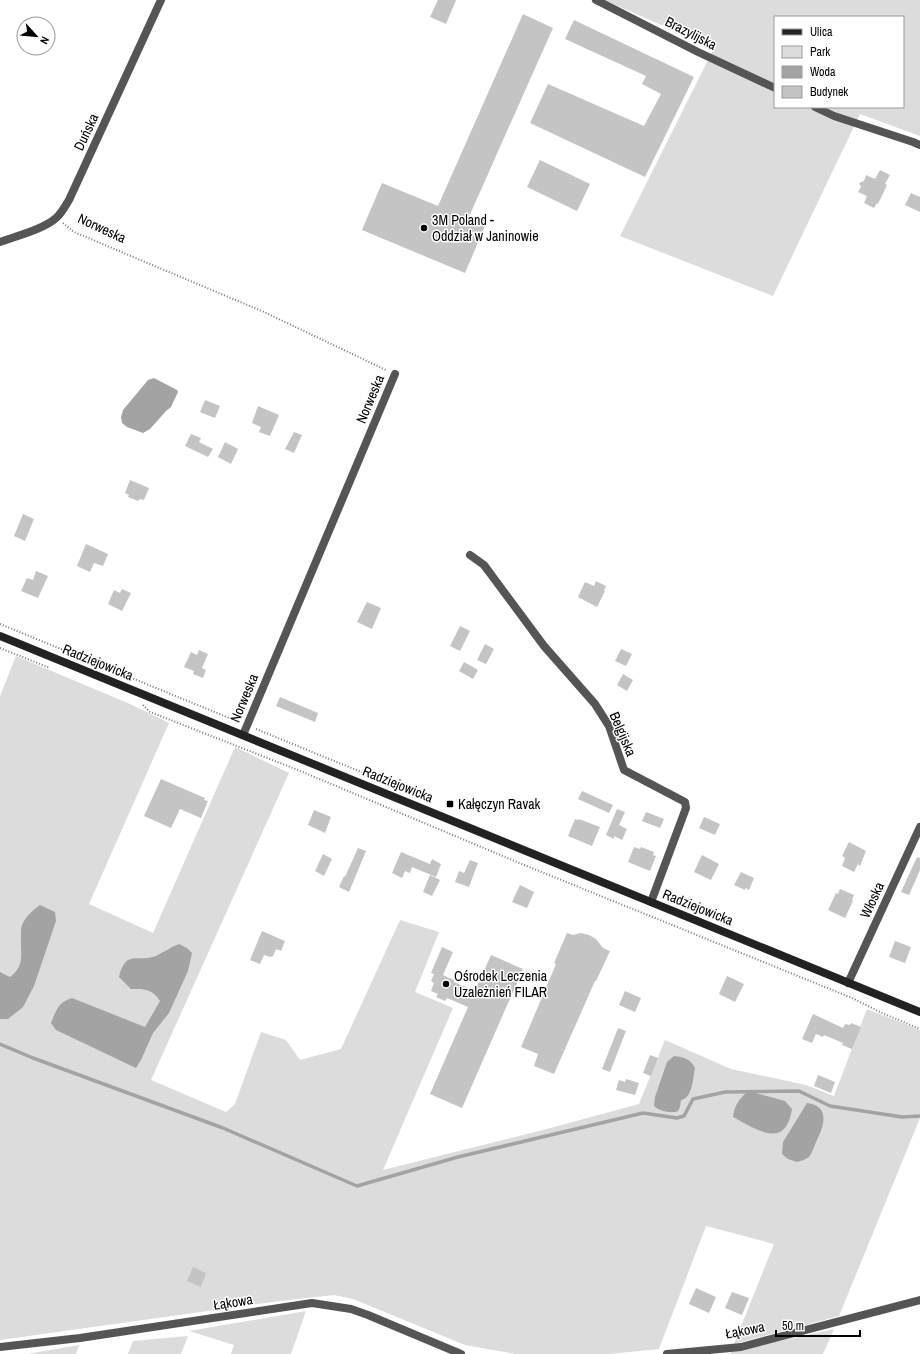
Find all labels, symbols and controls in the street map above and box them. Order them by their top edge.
street label: Brazylijska [662,12,720,54]
north arrow [16,16,56,56]
legend [774,16,904,108]
text: Ulica [810,24,833,40]
text: N [37,34,53,47]
text: Park [810,44,830,60]
text: Woda [810,64,836,80]
text: Budynek [810,84,848,100]
street label: Duńska [70,110,103,153]
street label: Norweska [75,209,129,247]
place label: 3M Poland - Oddział w Janinowie [432,211,539,245]
marker: 3M Poland - Oddział w Janinowie [419,223,429,233]
street label: Norweska [352,371,388,426]
street label: Radziejowicka [60,640,137,685]
street label: Norweska [226,670,262,725]
street label: Belgijska [606,709,641,760]
street label: Radziejowicka [360,762,437,807]
place label: Kałęczyn Ravak [458,795,541,813]
marker: Kałęczyn Ravak [445,799,455,809]
street label: Włoska [856,879,888,921]
street label: Radziejowicka [660,885,737,930]
place label: Ośrodek Leczenia Uzależnień FILAR [454,967,548,1001]
marker: Ośrodek Leczenia Uzależnień FILAR [441,979,451,989]
street label: Łąkowa [212,1290,255,1314]
scale bar [776,1312,860,1338]
street label: Łąkowa [724,1317,767,1343]
text: 50 m [782,1318,804,1334]

